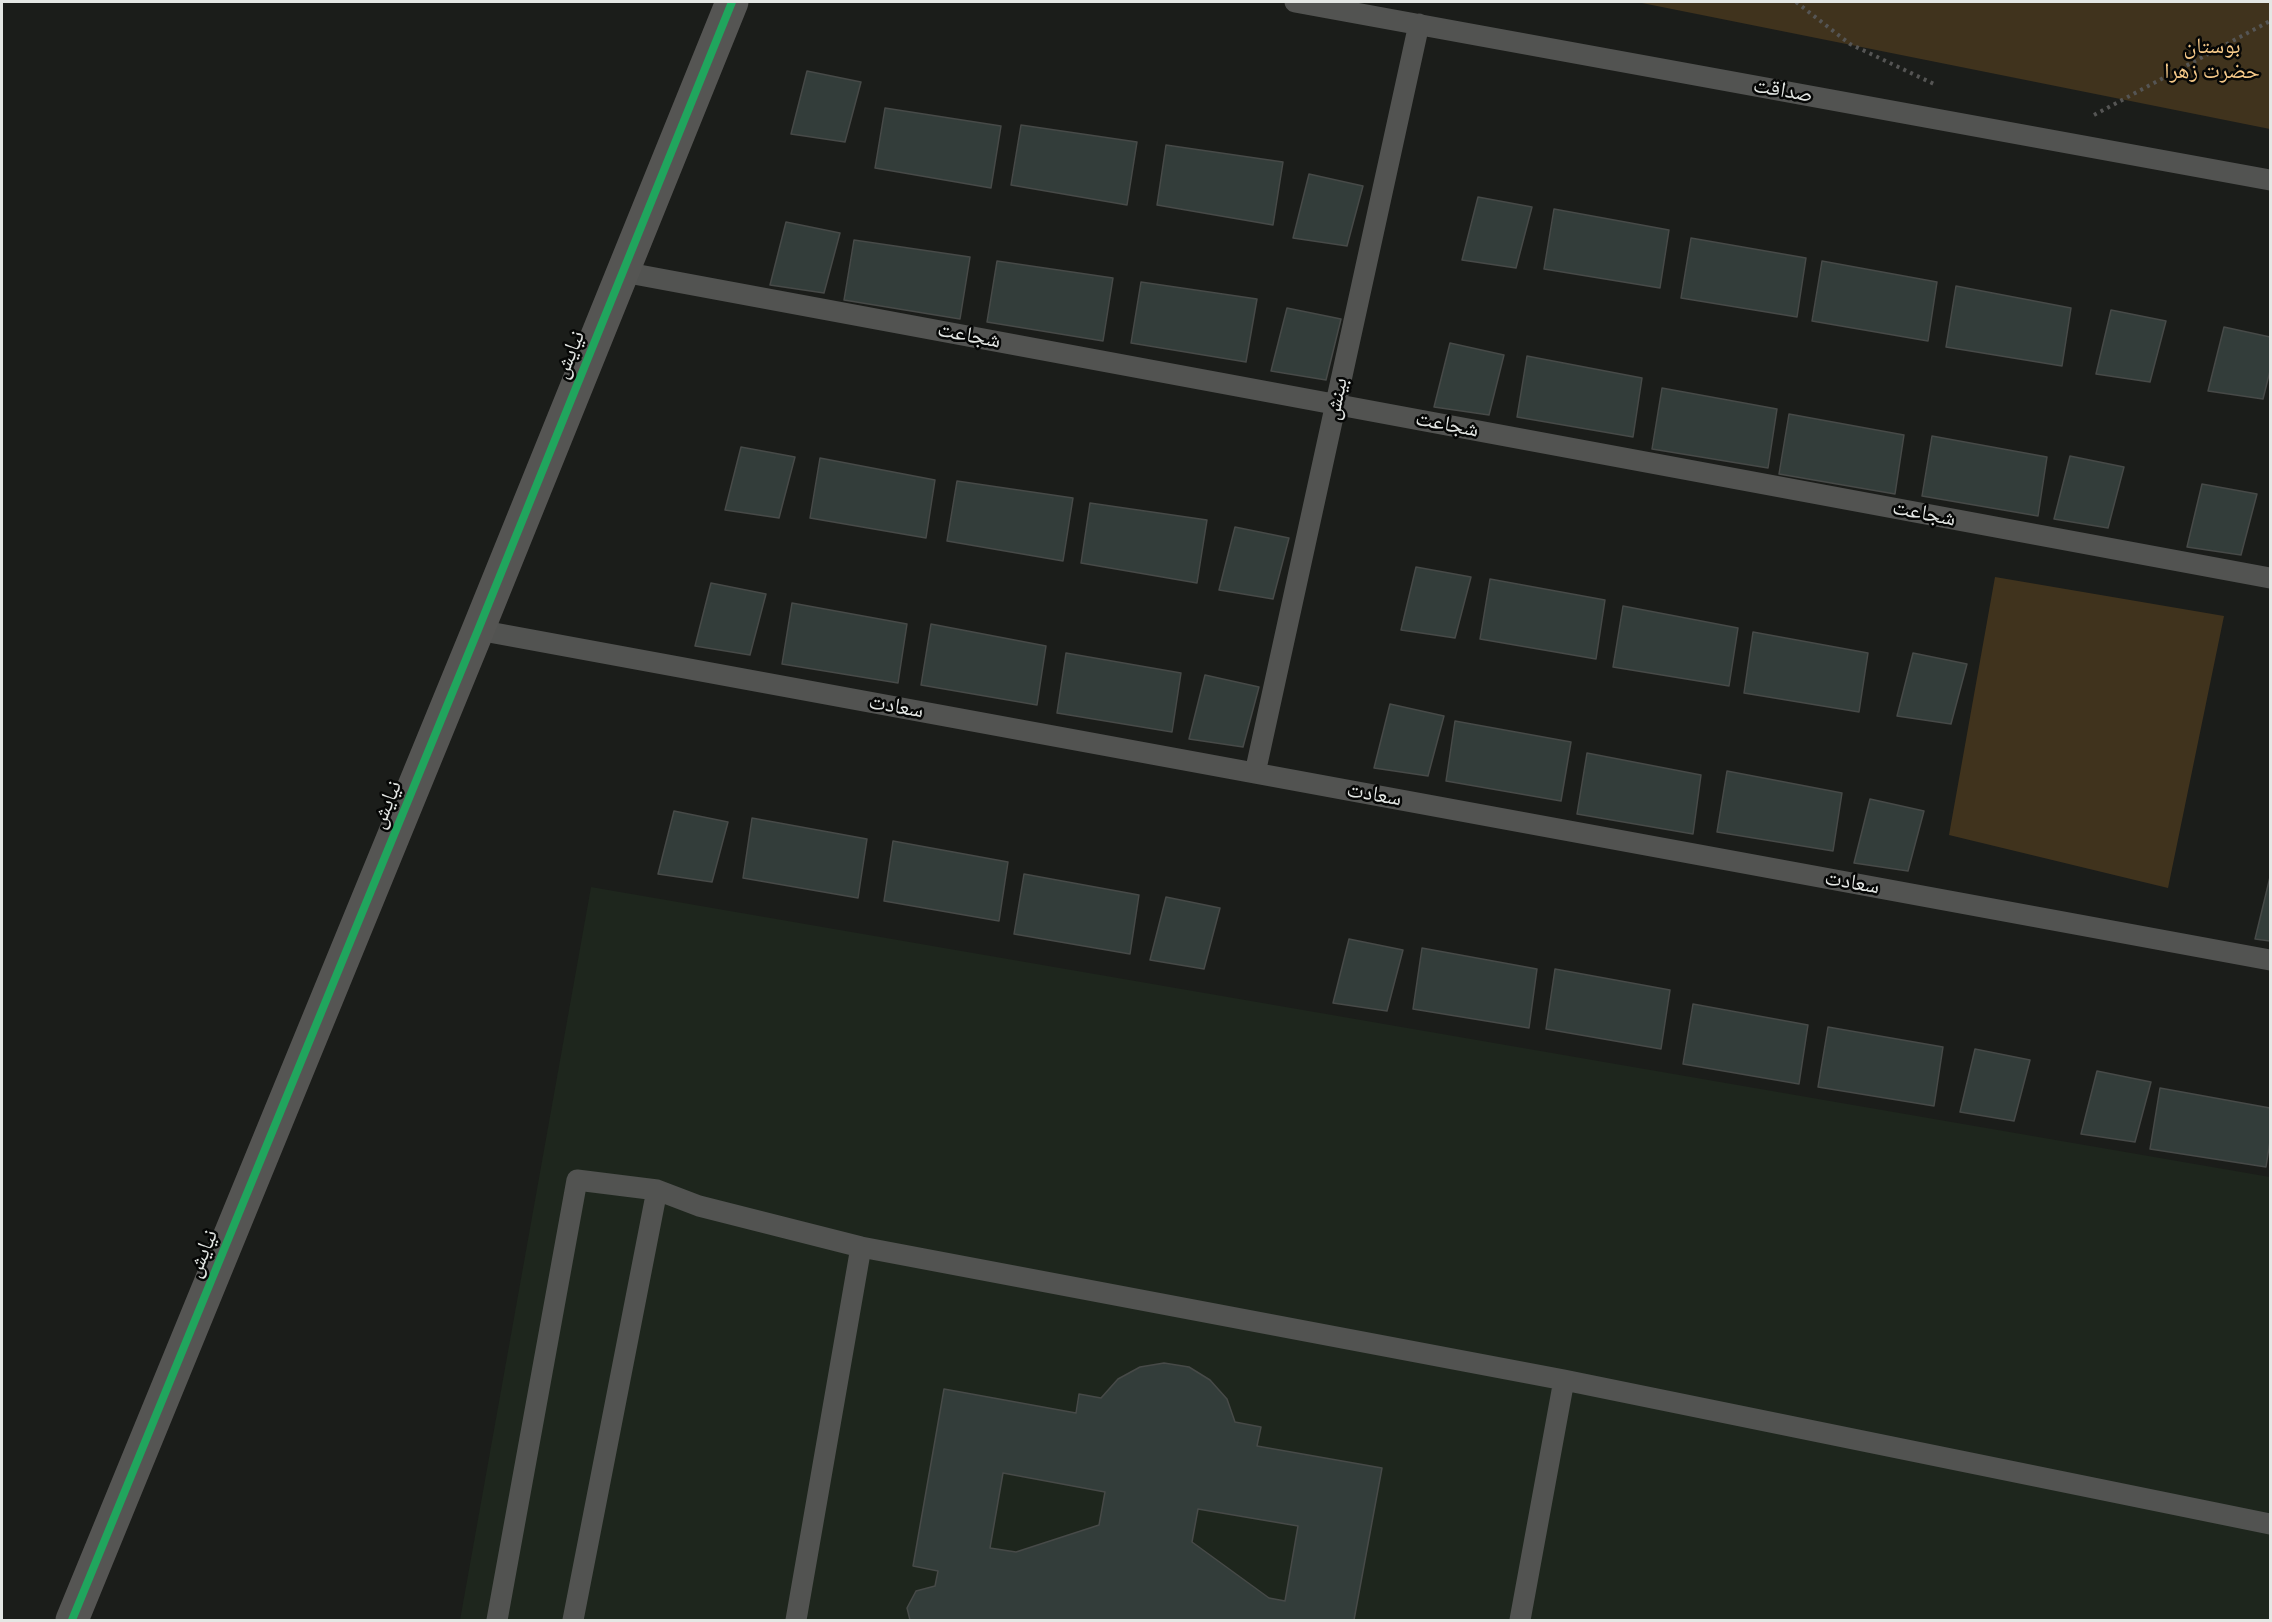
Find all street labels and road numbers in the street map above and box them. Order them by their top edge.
street label: صداقت [1751,73,1815,109]
street label: شجاعت [935,317,1003,355]
street label: نیایش [548,327,592,383]
street label: بینش [1320,375,1354,423]
street label: شجاعت [1413,406,1481,444]
street label: شجاعت [1890,495,1958,533]
street label: سعادت [867,689,925,725]
street label: نیایش [365,777,409,833]
street label: سعادت [1345,777,1403,813]
street label: سعادت [1823,865,1881,901]
street label: نیایش [181,1226,225,1282]

